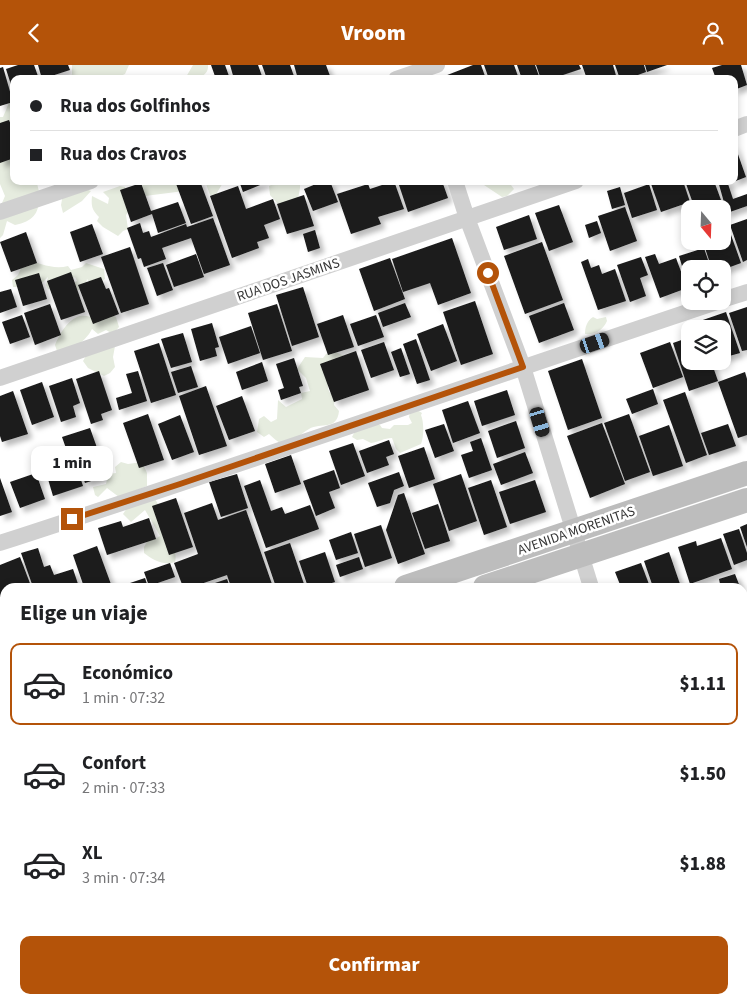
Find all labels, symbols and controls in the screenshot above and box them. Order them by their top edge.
text: Vroom [341,17,406,49]
icon: back [20,19,48,47]
icon: person [699,19,727,47]
text: Rua dos Golfinhos [60,93,210,120]
text: Rua dos Cravos [60,141,187,168]
north arrow [681,200,731,250]
map controls [681,200,731,370]
street label: RUA DOS JASMINS [234,253,342,307]
button: locate [681,260,731,310]
route start [477,262,499,284]
button: layers [681,320,731,370]
car [578,331,611,355]
car [528,405,551,439]
callout: 1 min [31,447,113,481]
text: 1 min [52,452,92,474]
street label: AVENIDA MORENITAS [515,501,638,560]
route end [61,508,83,530]
text: Elige un viaje [20,597,148,629]
text: Económico [82,660,173,687]
icon: car [22,662,67,707]
text: $1.11 [680,671,726,698]
text: 1 min · 07:32 [82,687,165,709]
text: Confort [82,750,146,777]
icon: car [22,752,67,797]
text: $1.50 [680,761,726,788]
text: 2 min · 07:33 [82,777,165,799]
text: XL [82,840,103,867]
icon: car [22,842,67,887]
text: $1.88 [680,851,726,878]
text: 3 min · 07:34 [82,867,165,889]
button: Confirmar [20,936,728,994]

